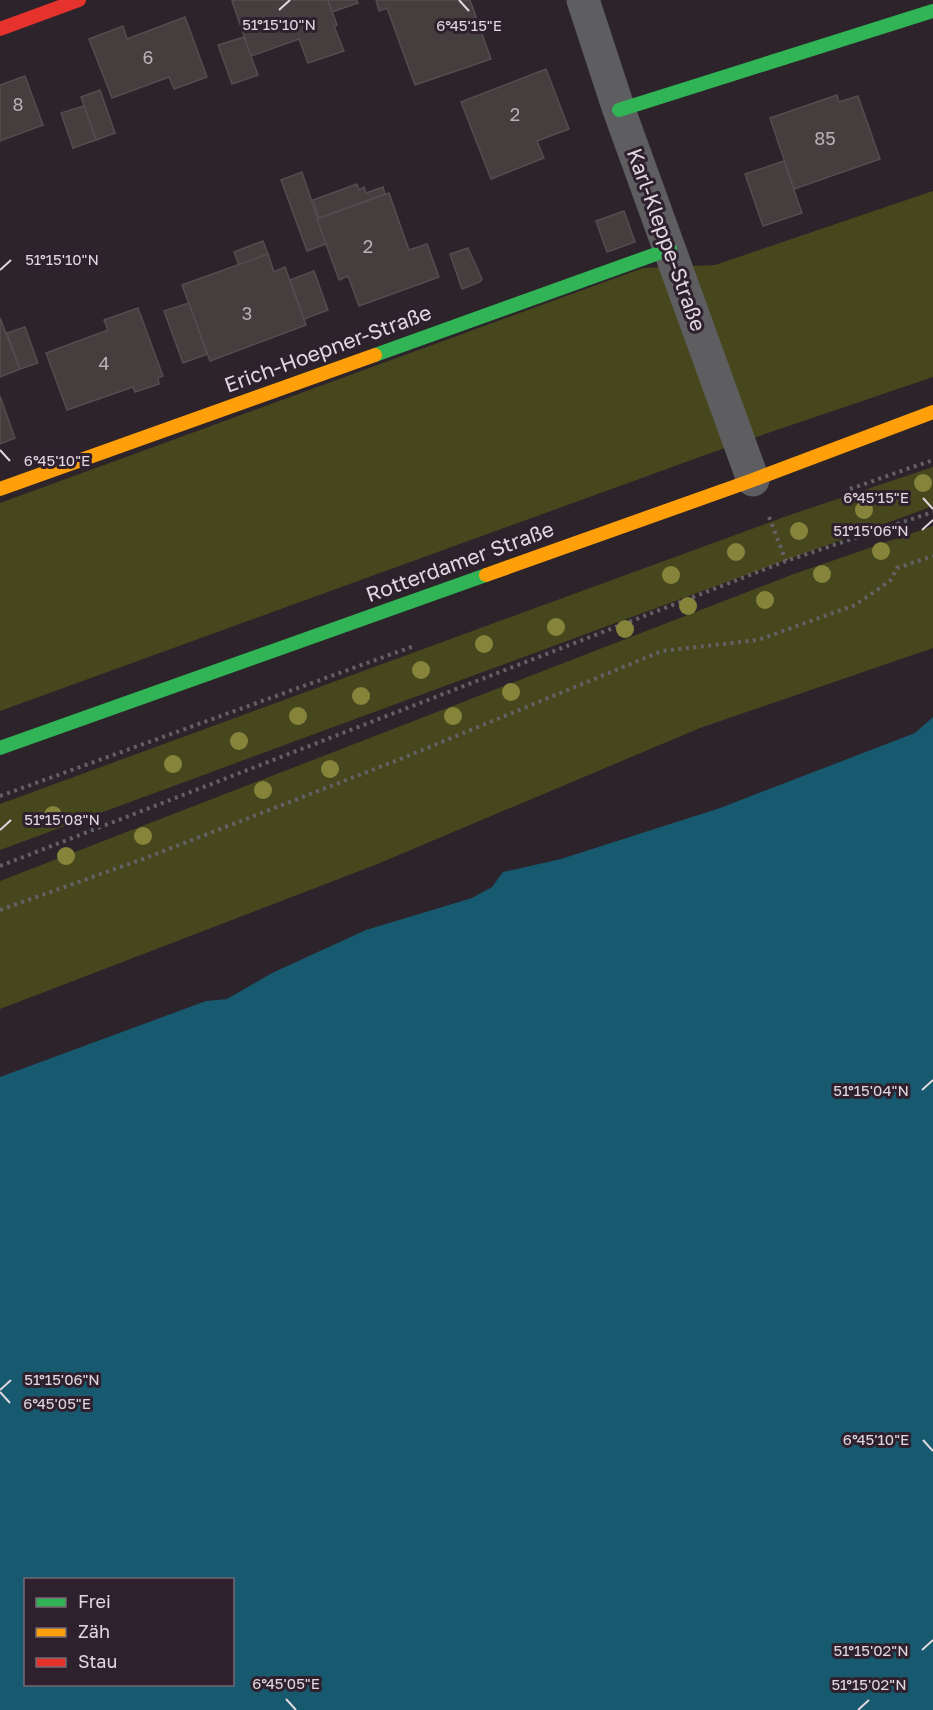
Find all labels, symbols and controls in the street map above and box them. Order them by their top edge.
text: 51°15'10"N [242,15,316,33]
text: 6°45'15"E [436,16,502,34]
house number: 6 [143,46,153,68]
house number: 8 [13,93,23,115]
house number: 2 [510,103,520,125]
house number: 85 [814,127,836,149]
street label: Karl-Kleppe-Straße [622,145,712,335]
house number: 2 [363,235,373,257]
text: 51°15'10"N [25,250,99,268]
street label: Erich-Hoepner-Straße [221,299,435,398]
house number: 3 [242,302,252,324]
house number: 4 [99,352,110,374]
text: 6°45'10"E [24,451,90,469]
text: 6°45'15"E [843,488,909,506]
street label: Rotterdamer Straße [362,515,557,607]
text: 51°15'06"N [833,521,909,539]
text: 51°15'08"N [24,810,100,828]
text: 51°15'04"N [833,1081,909,1099]
text: 51°15'06"N [24,1370,100,1388]
text: 6°45'05"E [23,1394,91,1412]
text: 6°45'10"E [843,1430,909,1448]
legend [24,1578,234,1686]
text: Frei [78,1590,111,1612]
text: Zäh [78,1620,110,1642]
text: 51°15'02"N [833,1641,909,1659]
text: Stau [78,1650,117,1672]
text: 6°45'05"E [252,1674,320,1692]
text: 51°15'02"N [831,1675,907,1693]

